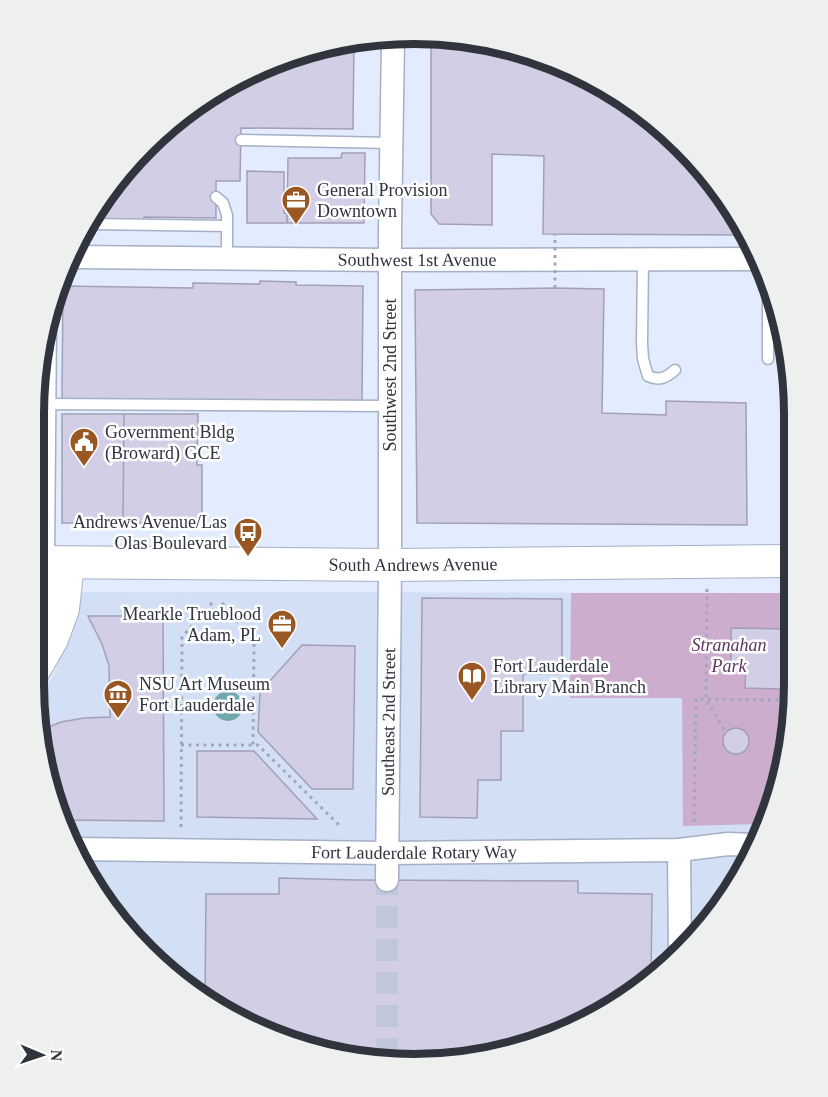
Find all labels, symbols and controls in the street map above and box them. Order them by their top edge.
place label: General Provision Downtown [317,180,447,221]
office icon: General Provision Downtown [280,184,312,226]
street label: Southwest 1st Avenue [338,250,496,270]
street label: Southwest 2nd Street [380,299,400,452]
place label: Government Bldg (Broward) GCE [105,422,234,464]
public building icon: Government Bldg (Broward) GCE [68,426,100,468]
place label: Andrews Avenue/Las Olas Boulevard [73,512,227,553]
bus stop icon: Andrews Avenue/Las Olas Boulevard [232,516,264,558]
street label: South Andrews Avenue [329,554,497,575]
place label: Mearkle Trueblood Adam, PL [123,604,261,645]
office icon: Mearkle Trueblood Adam, PL [266,608,298,650]
park label: Stranahan Park [691,635,767,676]
street label: Southeast 2nd Street [378,648,399,796]
place label: Fort Lauderdale Library Main Branch [493,656,646,697]
library icon: Fort Lauderdale Library Main Branch [456,660,488,702]
place label: NSU Art Museum Fort Lauderdale [139,674,270,715]
museum icon: NSU Art Museum Fort Lauderdale [102,678,134,720]
street label: Fort Lauderdale Rotary Way [311,842,517,863]
north arrow [12,1025,72,1085]
text: N [48,1049,65,1062]

